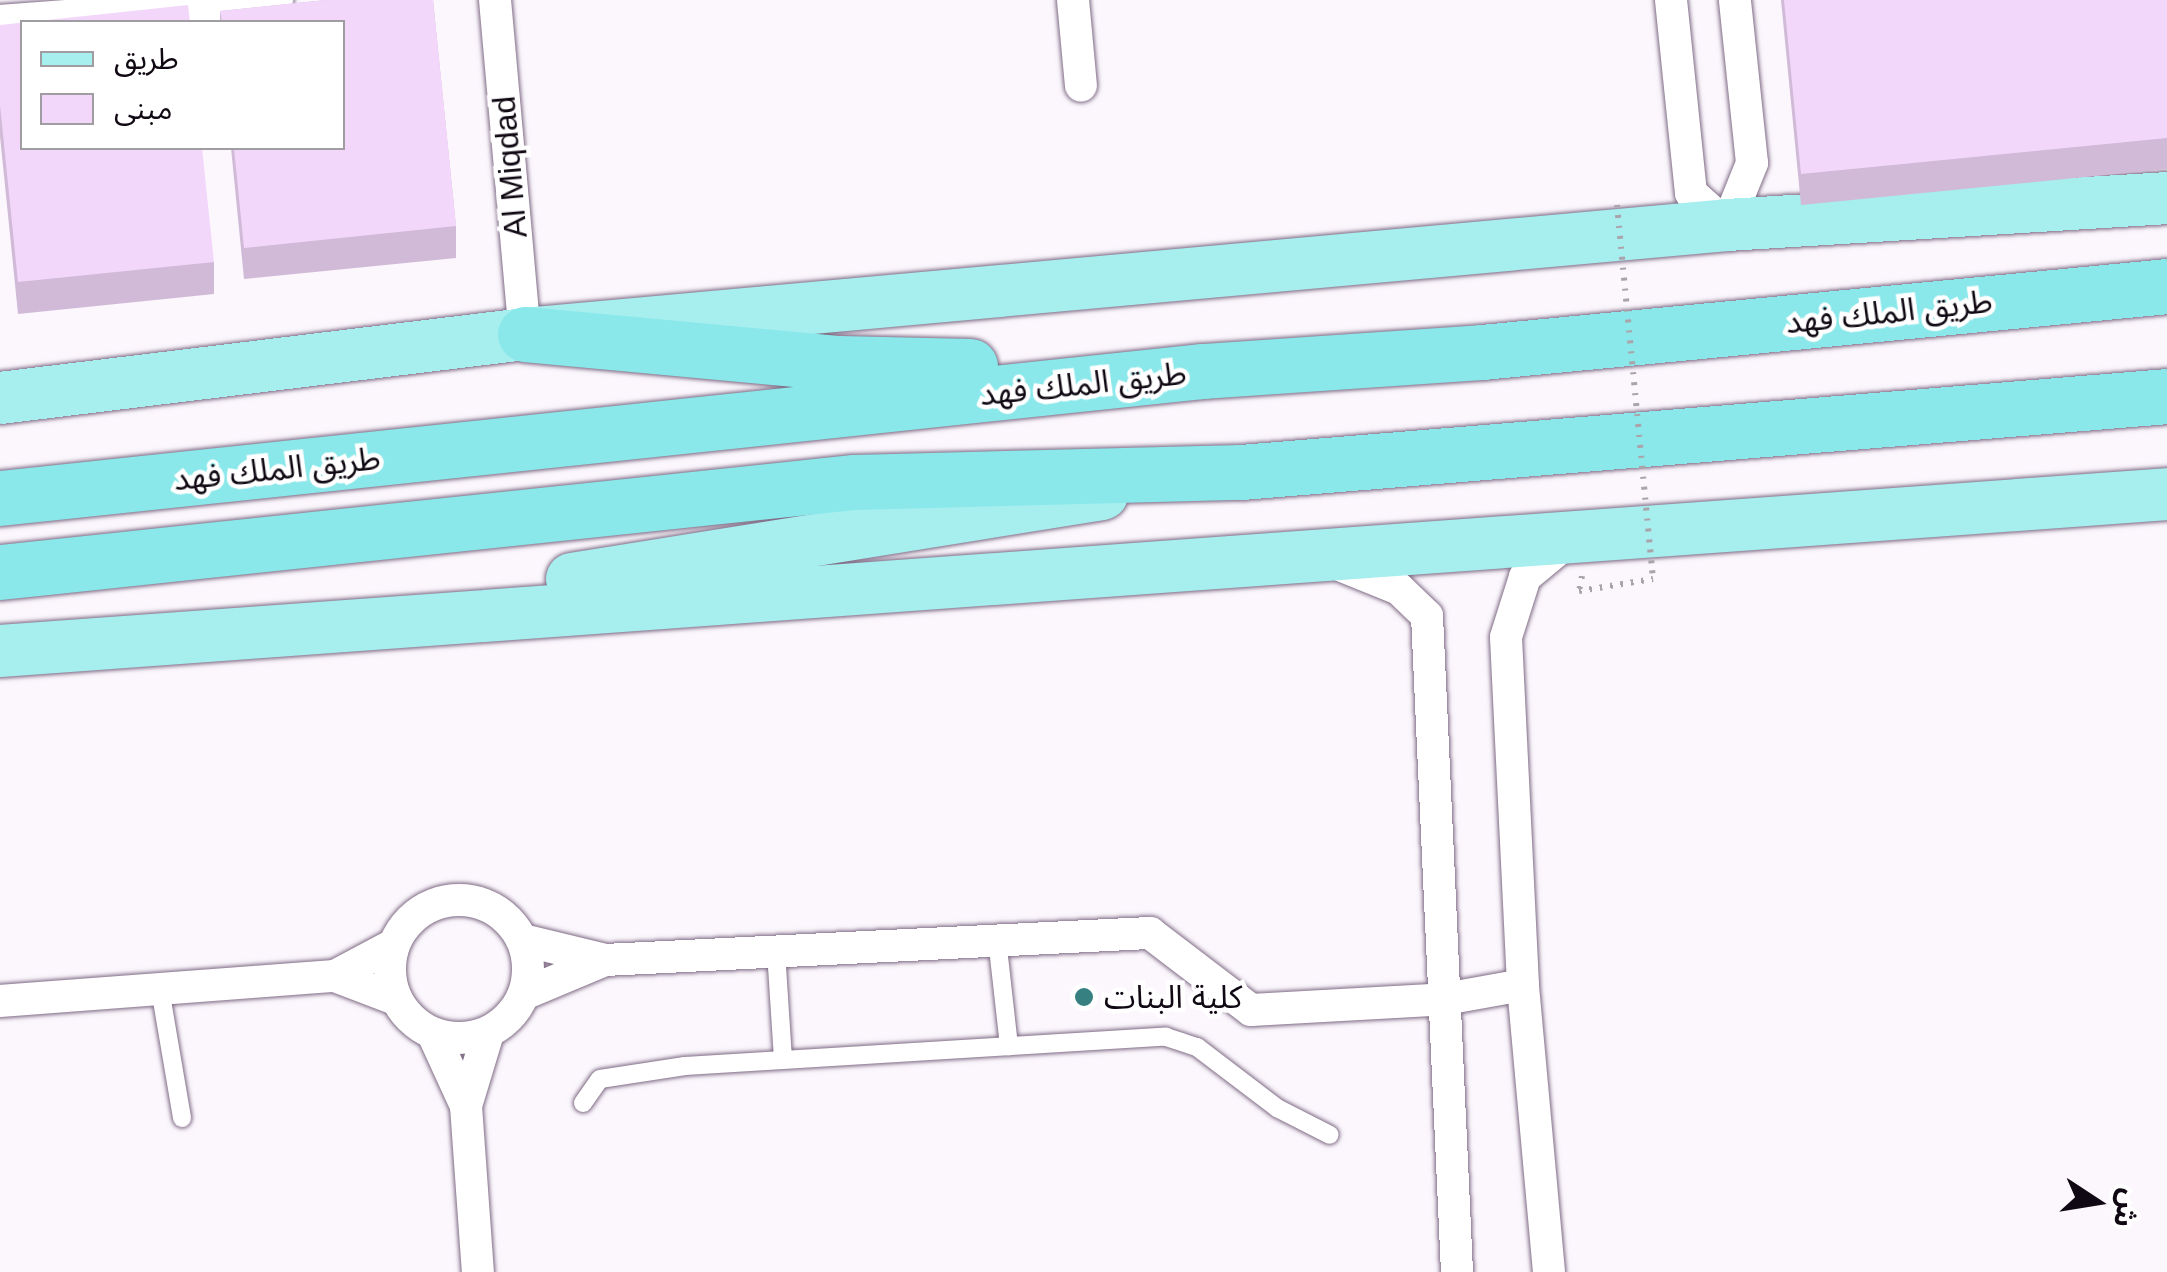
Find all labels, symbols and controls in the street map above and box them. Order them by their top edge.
legend [20,20,345,150]
text: طريق [114,42,179,75]
text: مبنى [114,92,172,125]
street label: Al Miqdad [485,94,535,240]
street label: طريق الملك فهد [1784,282,1994,342]
street label: طريق الملك فهد [978,354,1188,414]
street label: طريق الملك فهد [172,439,382,499]
place label: كلية البنات [1104,978,1242,1016]
marker: كلية البنات [1073,986,1095,1008]
north arrow [2047,1152,2147,1252]
text: ش [2108,1186,2146,1230]

